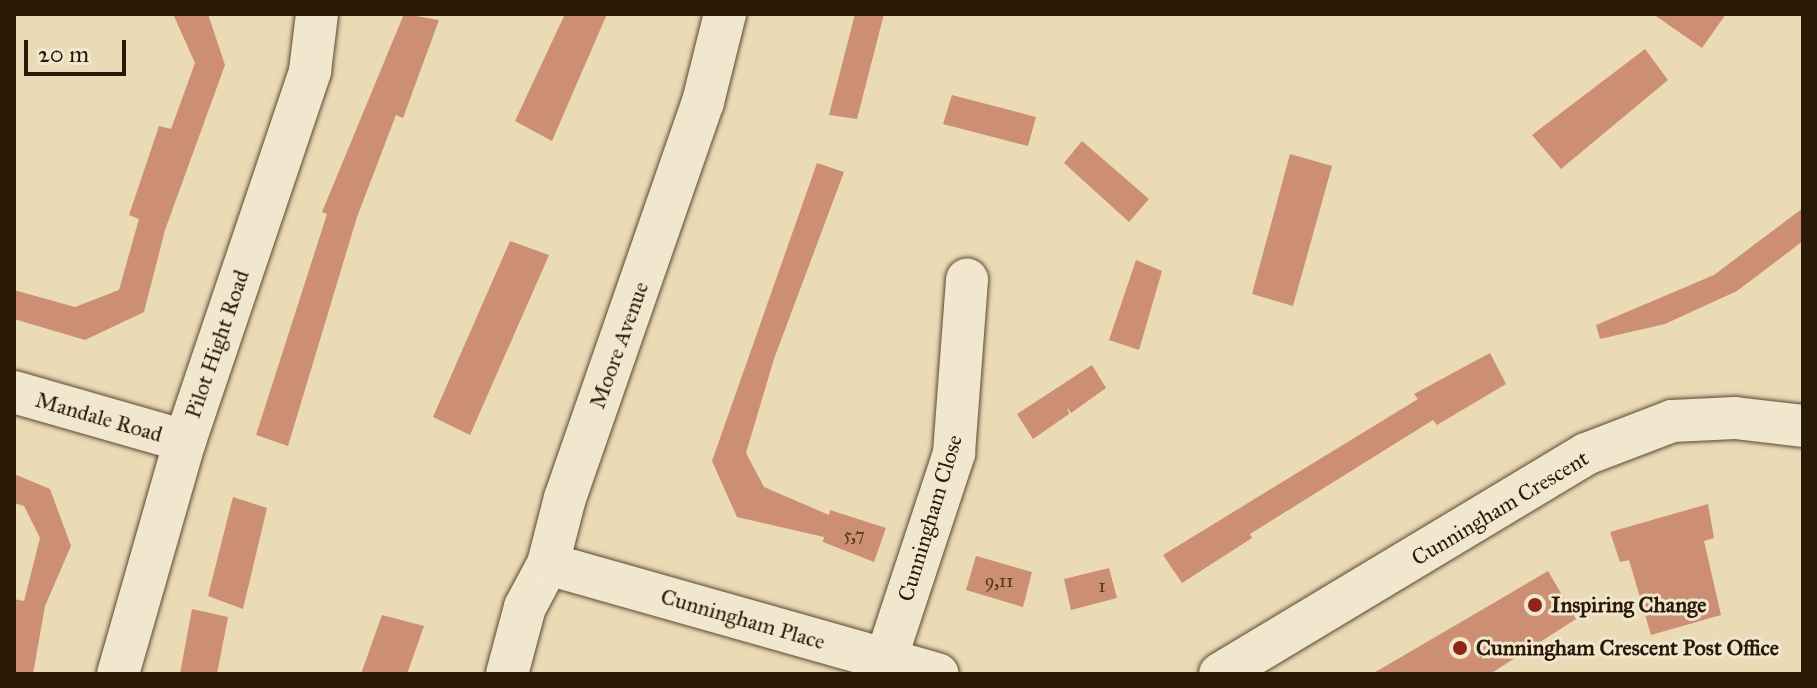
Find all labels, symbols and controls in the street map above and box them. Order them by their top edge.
scale bar [28,24,130,74]
text: 20 m [38,39,89,69]
street label: Pilot Hight Road [179,266,255,422]
street label: Moore Avenue [584,278,654,412]
street label: Mandale Road [32,386,166,448]
street label: Cunningham Close [892,432,968,604]
street label: Cunningham Crescent [1407,445,1593,571]
house number: 5,7 [843,524,865,546]
house number: 9,11 [985,570,1013,592]
house number: 1 [1098,575,1106,597]
street label: Cunningham Place [658,583,828,655]
place label: Inspiring Change [1551,592,1706,618]
marker: Inspiring Change [1526,596,1544,614]
place label: Cunningham Crescent Post Office [1476,635,1779,661]
marker: Cunningham Crescent Post Office [1451,639,1469,657]

